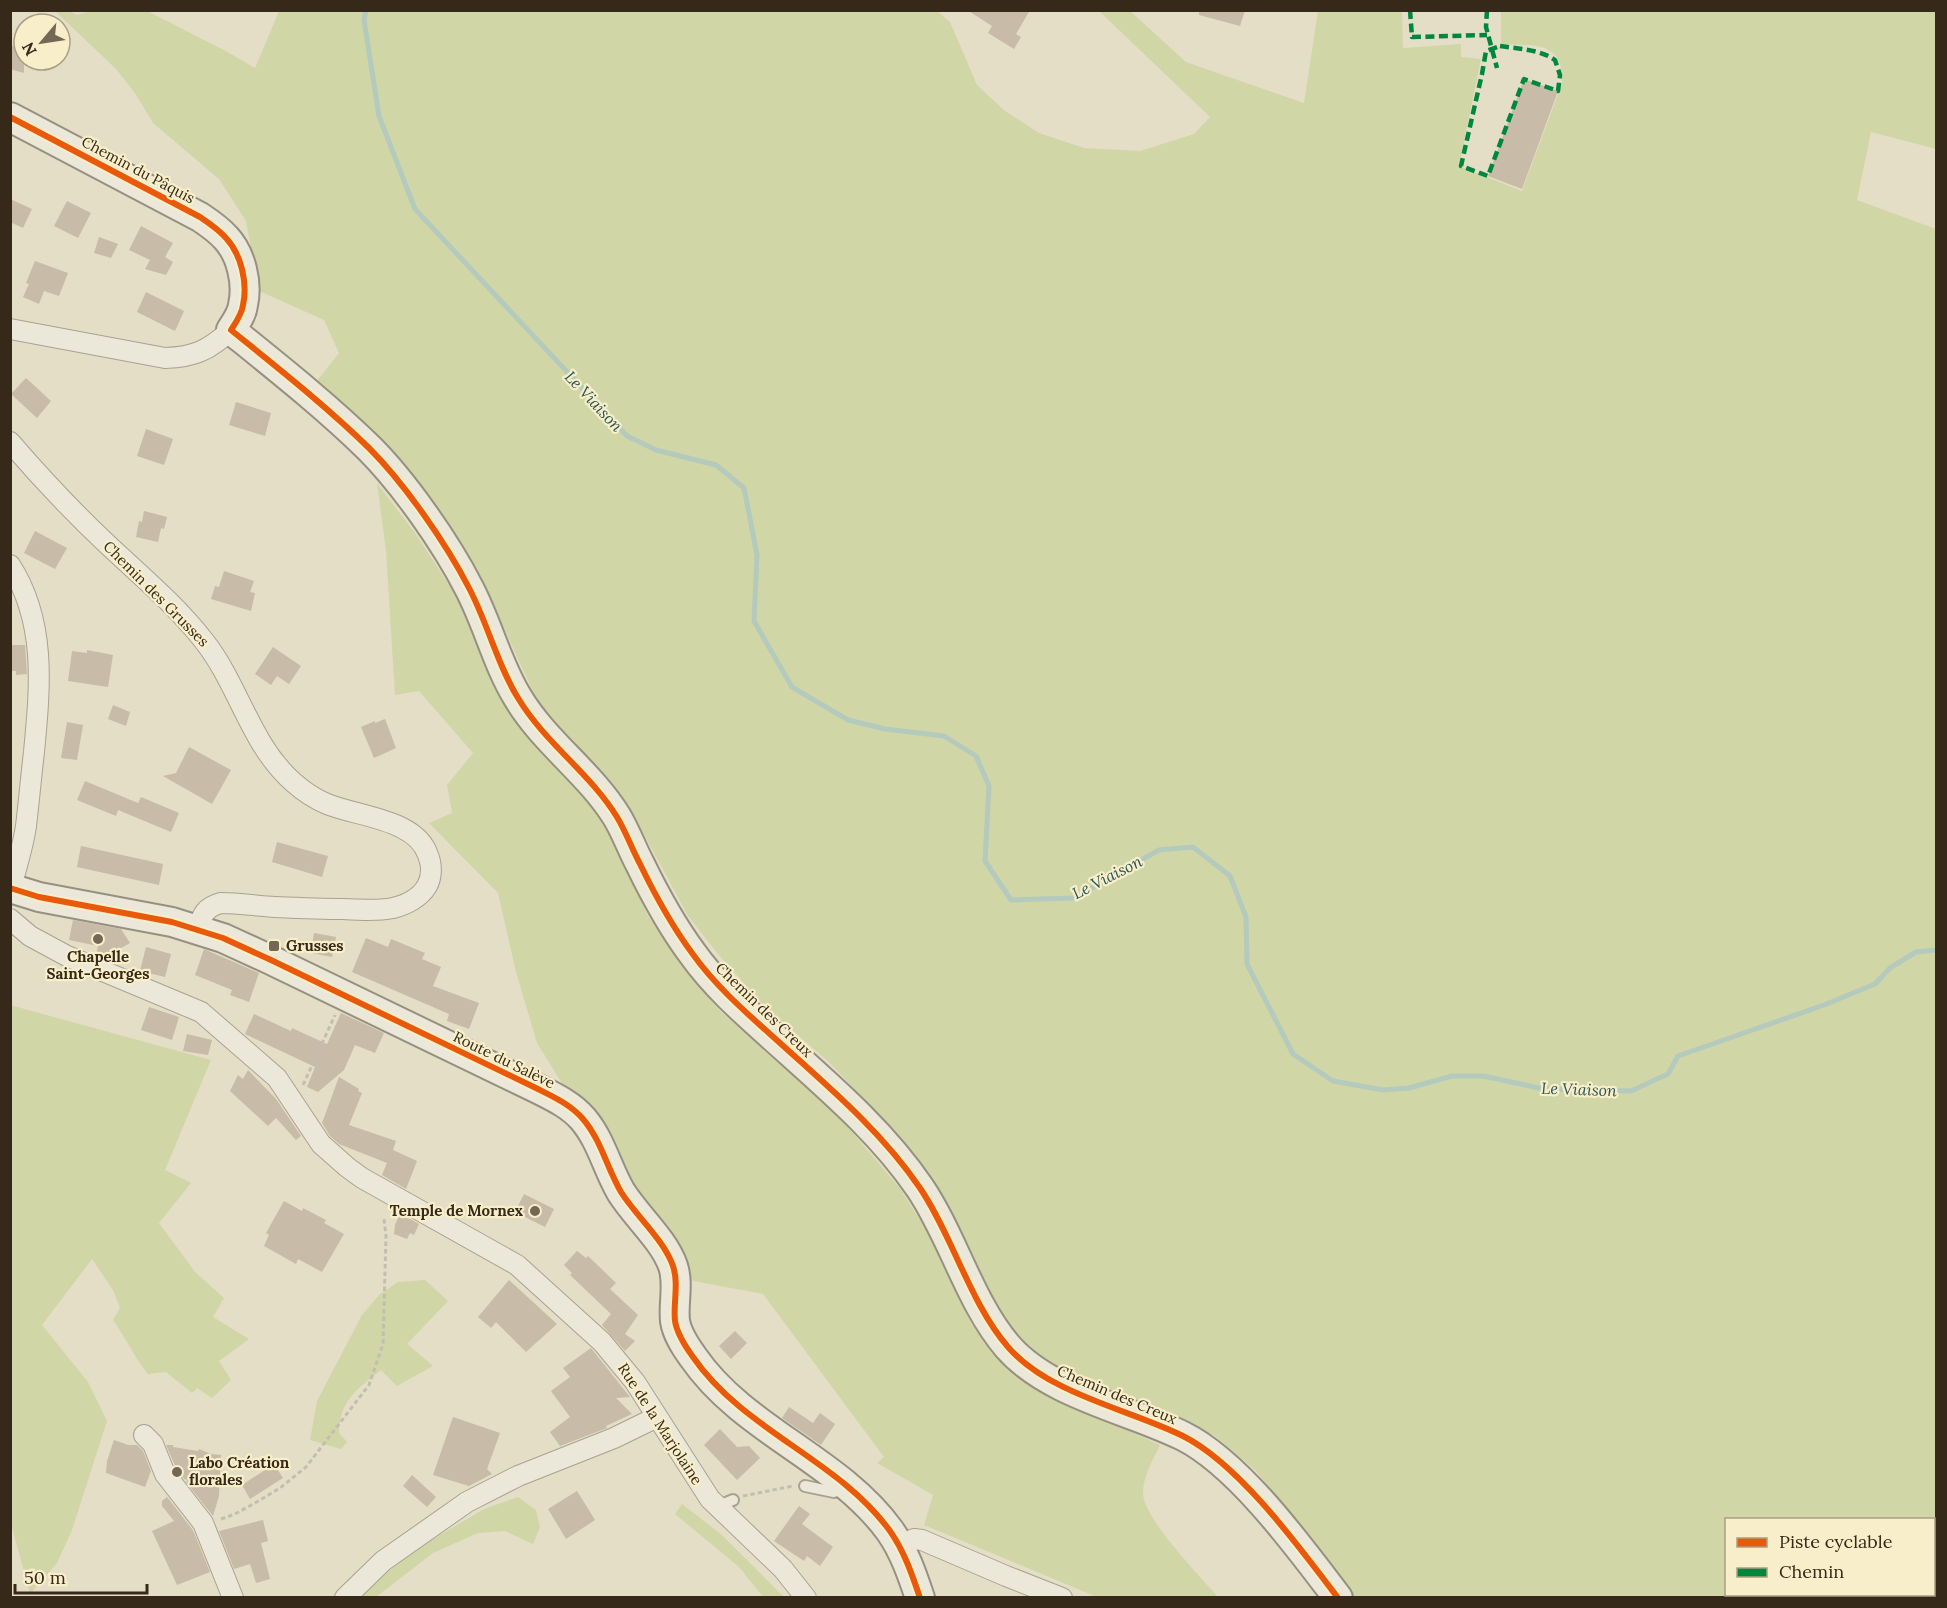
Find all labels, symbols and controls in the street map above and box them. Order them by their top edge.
north arrow [12,12,72,72]
text: N [17,39,41,60]
street label: Chemin du Pâquis [78,132,198,207]
water label: Le Viaison [561,366,627,436]
street label: Chemin des Grusses [99,537,213,651]
water label: Le Viaison [1069,851,1145,903]
marker: Chapelle Saint-Georges [91,932,105,946]
place label: Grusses [286,936,344,955]
marker: Grusses [267,939,281,953]
place label: Chapelle Saint-Georges [47,947,149,983]
street label: Chemin des Creux [712,958,817,1061]
street label: Route du Salève [450,1027,558,1092]
water label: Le Viaison [1541,1078,1617,1100]
place label: Temple de Mornex [390,1201,523,1220]
marker: Temple de Mornex [528,1204,542,1218]
street label: Rue de la Marjolaine [614,1359,707,1488]
street label: Chemin des Creux [1054,1361,1180,1428]
place label: Labo Création florales [189,1453,290,1489]
marker: Labo Création florales [170,1465,184,1479]
legend [1725,1518,1935,1596]
text: Piste cyclable [1779,1530,1893,1553]
scale bar [15,1557,147,1595]
text: Chemin [1779,1560,1844,1583]
text: 50 m [24,1566,66,1589]

